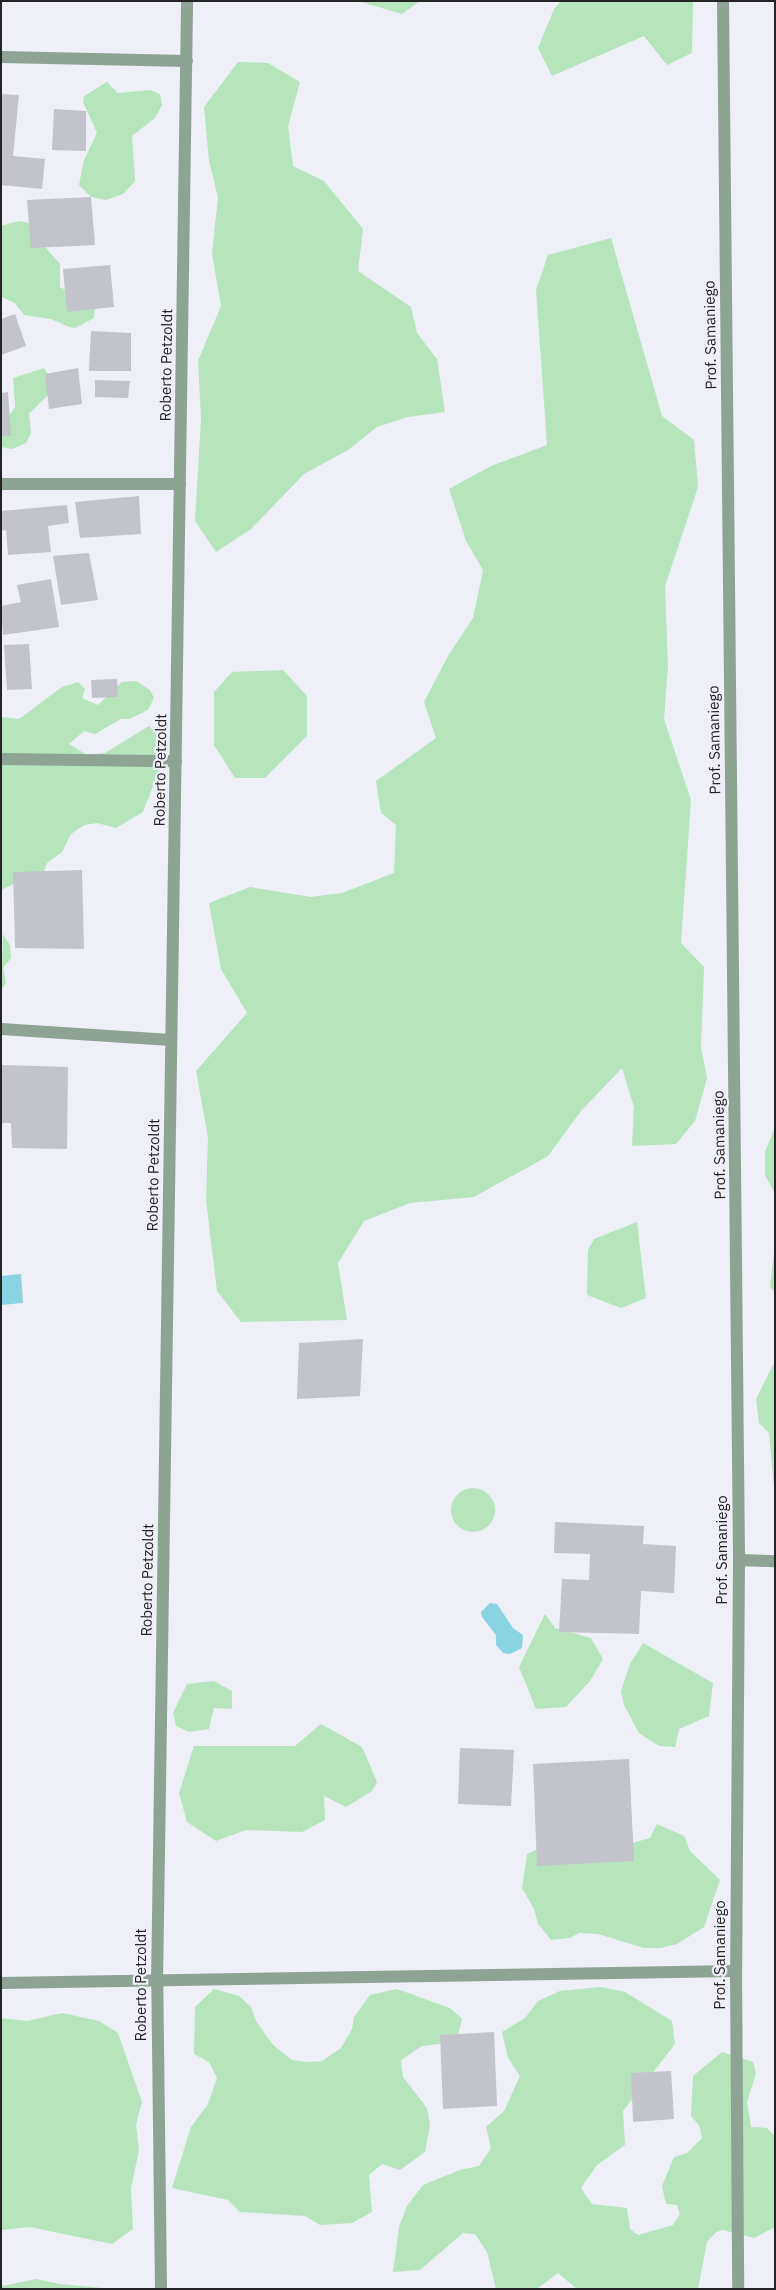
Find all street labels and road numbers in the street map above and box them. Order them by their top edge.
street label: Prof. Samaniego [700,280,720,390]
street label: Roberto Petzoldt [156,308,176,422]
street label: Prof. Samaniego [704,685,724,795]
street label: Roberto Petzoldt [150,713,170,827]
street label: Prof. Samaniego [709,1090,729,1200]
street label: Roberto Petzoldt [143,1118,163,1232]
street label: Prof. Samaniego [713,1495,731,1605]
street label: Roberto Petzoldt [137,1523,157,1637]
street label: Prof. Samaniego [711,1900,729,2010]
street label: Roberto Petzoldt [132,1929,150,2041]

